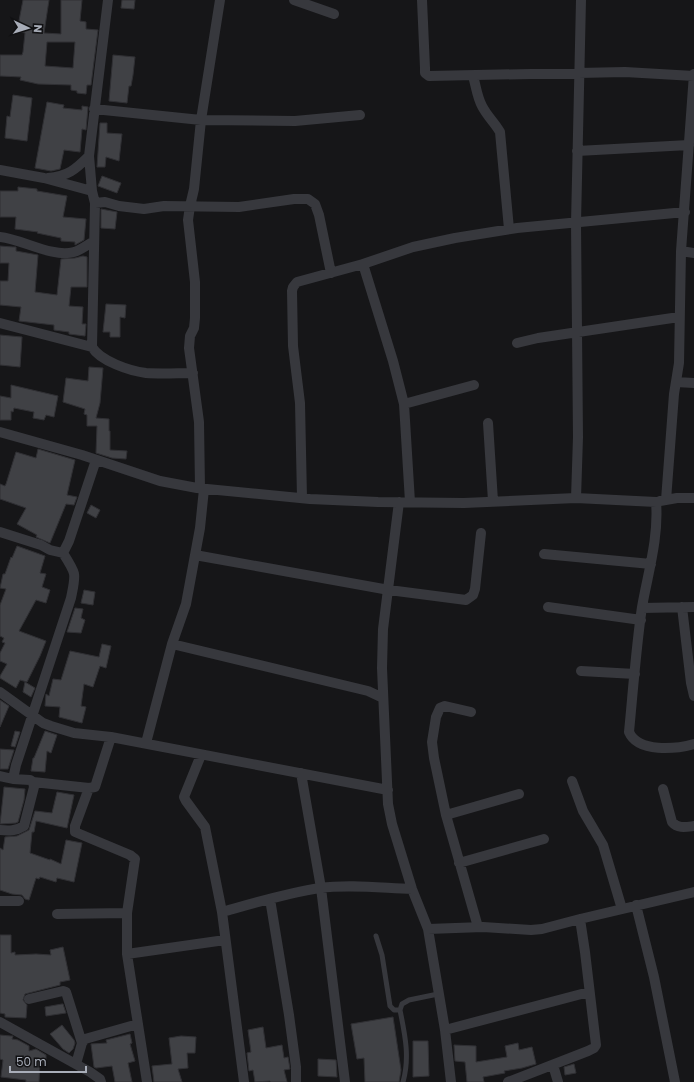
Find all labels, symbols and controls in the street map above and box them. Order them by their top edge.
north arrow [8,8,48,48]
text: N [30,24,46,33]
scale bar [10,1048,86,1074]
text: 50 m [16,1053,47,1070]

